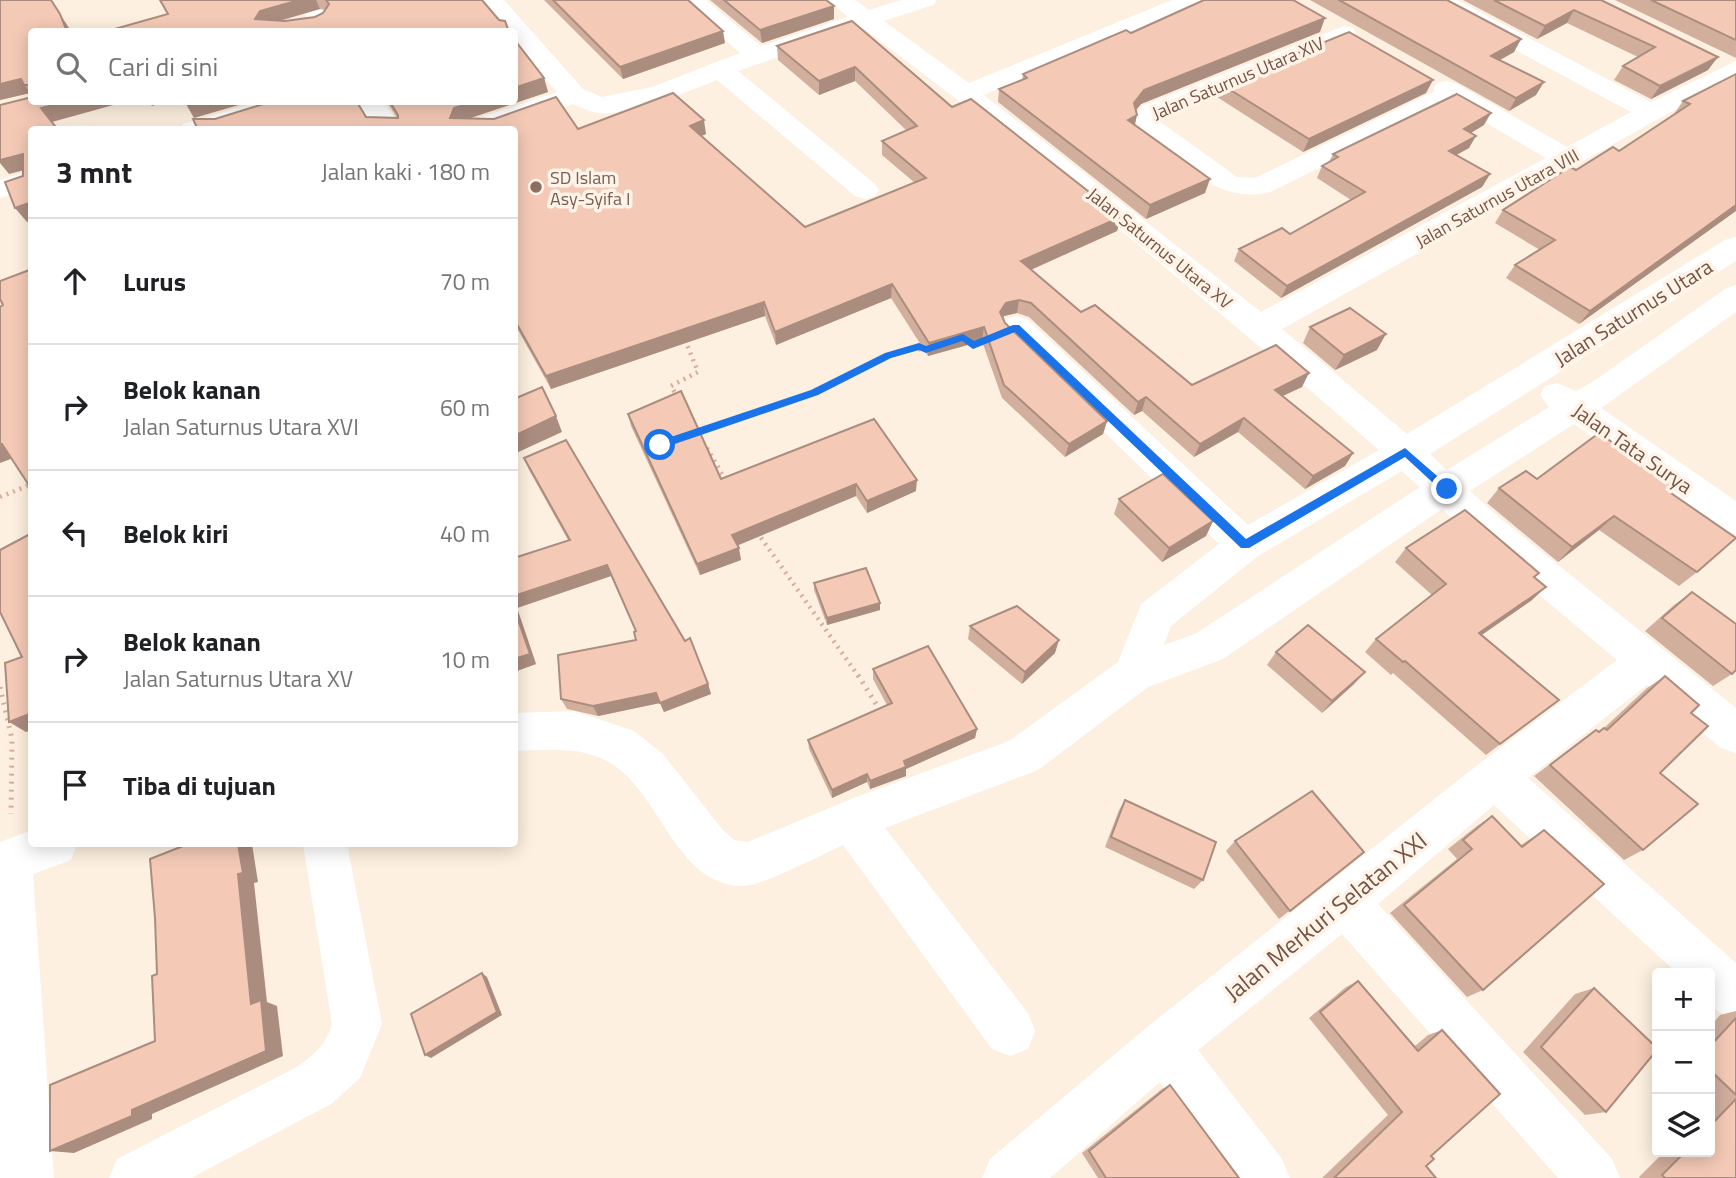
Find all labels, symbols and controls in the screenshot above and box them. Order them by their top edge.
search box [28,28,518,105]
street label: Jalan Saturnus Utara XIV [1148,29,1329,126]
text: Cari di sini [108,47,218,86]
icon: search [52,48,90,86]
street label: Jalan Saturnus Utara VIII [1410,142,1584,254]
text: 3 mnt [56,149,132,195]
text: Jalan kaki · 180 m [321,154,490,189]
place label: SD Islam Asy-Syifa I [550,164,630,212]
marker: SD Islam Asy-Syifa I [528,179,544,195]
street label: Jalan Saturnus Utara XV [1082,181,1239,315]
street label: Jalan Saturnus Utara [1548,250,1719,374]
icon: ahead [56,262,94,300]
text: Lurus [123,262,186,301]
text: 70 m [440,264,490,299]
text: Belok kanan [123,370,261,409]
icon: right [56,388,94,426]
text: 60 m [440,390,490,425]
street label: Jalan Tata Surya [1566,395,1700,502]
text: Jalan Saturnus Utara XVI [123,409,359,444]
route start [644,429,675,460]
route end [1431,473,1462,504]
icon: left [56,514,94,552]
text: Belok kiri [123,514,229,553]
text: 40 m [440,516,490,551]
text: Belok kanan [123,622,261,661]
icon: right [56,640,94,678]
text: 10 m [440,642,490,677]
text: Jalan Saturnus Utara XV [123,661,353,696]
icon: arrive [56,766,94,804]
text: Tiba di tujuan [123,766,276,805]
street label: Jalan Merkuri Selatan XXI [1216,823,1434,1009]
map controls [1652,968,1715,1157]
button: + [1652,968,1715,1031]
button: − [1652,1031,1715,1094]
button: layers [1652,1094,1715,1157]

